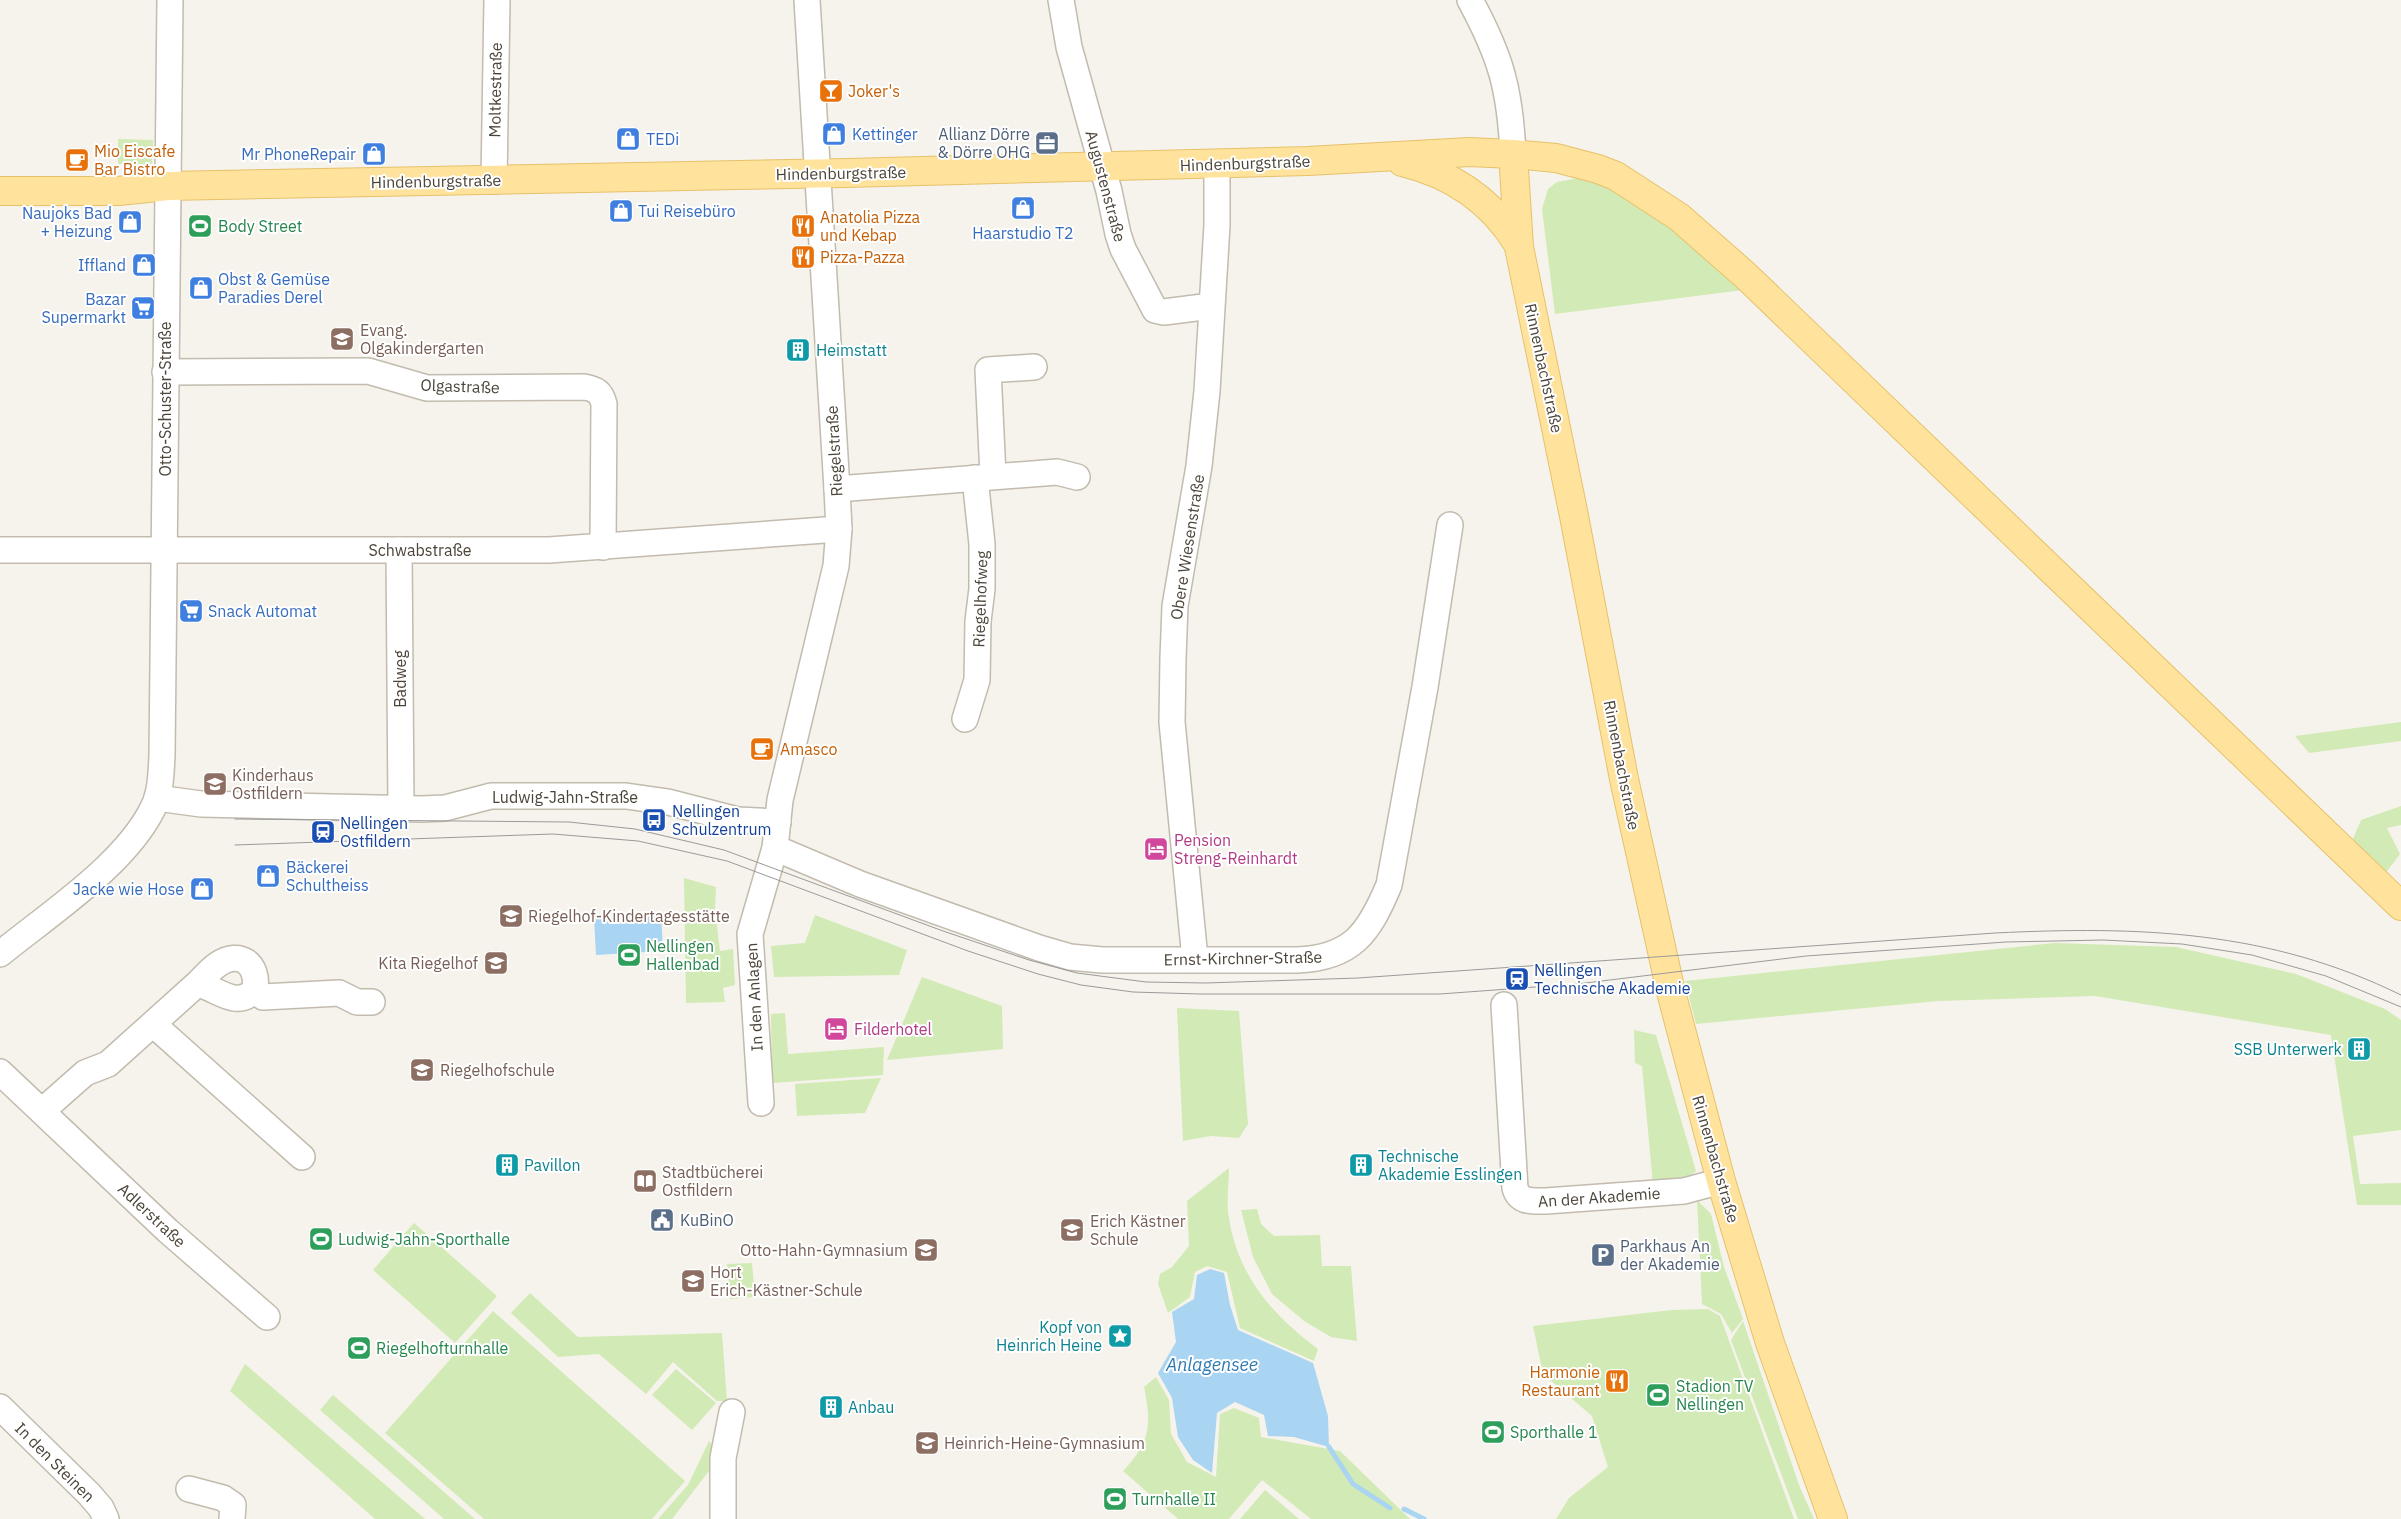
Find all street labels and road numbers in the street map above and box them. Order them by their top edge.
street label: Moltkestraße [484,42,506,138]
street label: Augustenstraße [1082,128,1131,244]
street label: Hindenburgstraße [1179,151,1311,175]
street label: Hindenburgstraße [776,162,907,184]
street label: Hindenburgstraße [371,170,502,192]
street label: Rinnenbachstraße [1521,301,1568,435]
street label: Otto-Schuster-Straße [155,321,175,476]
street label: Olgastraße [420,375,500,397]
street label: Riegelstraße [822,405,846,497]
street label: Obere Wiesenstraße [1166,473,1208,621]
street label: Schwabstraße [369,540,472,560]
street label: Riegelhofweg [968,550,992,648]
street label: Badweg [390,650,410,708]
street label: Rinnenbachstraße [1600,698,1644,832]
street label: Ludwig-Jahn-Straße [492,787,638,807]
street label: In den Anlagen [741,942,767,1052]
street label: Ernst-Kirchner-Straße [1164,947,1323,969]
street label: Rinnenbachstraße [1688,1093,1744,1225]
street label: Adlerstraße [114,1179,190,1252]
street label: An der Akademie [1537,1183,1661,1211]
street label: In den Steinen [11,1418,99,1506]

